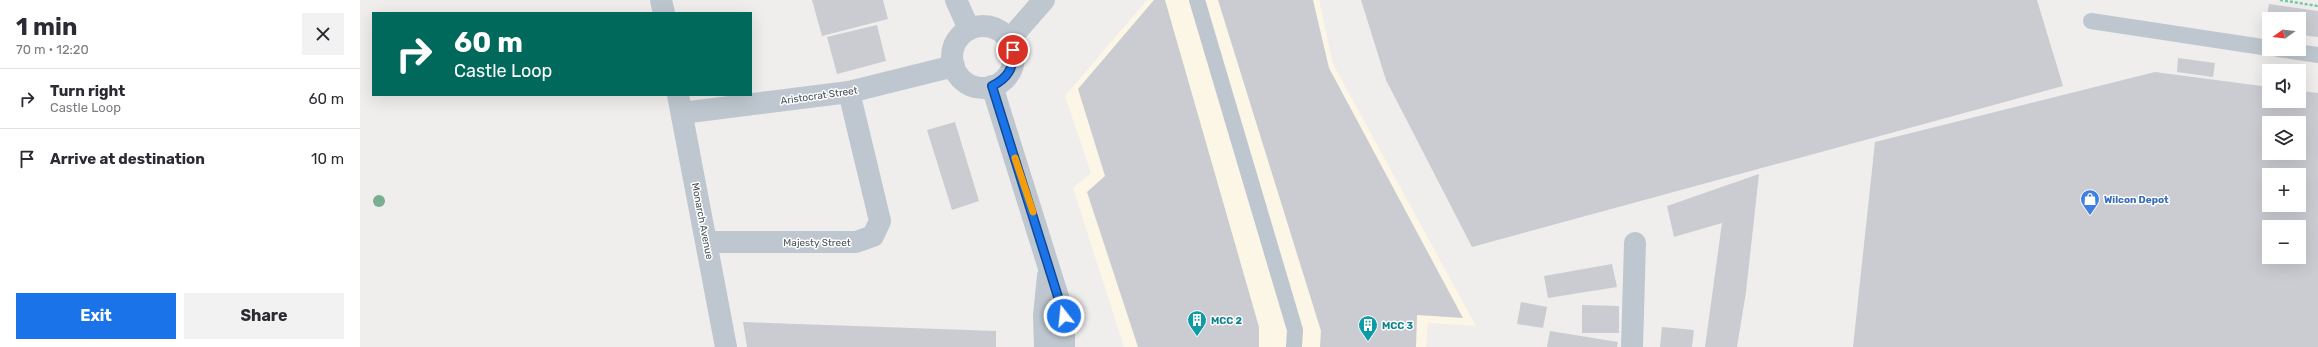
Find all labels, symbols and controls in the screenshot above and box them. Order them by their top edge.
north arrow [2262,12,2306,56]
map controls [2262,12,2306,264]
text: 1 min [16,13,77,41]
button: close [302,13,344,55]
text: 60 m [454,26,523,59]
icon: right [388,28,440,80]
pin [996,33,1030,67]
icon: arrive [1002,39,1024,61]
text: 70 m · 12:20 [16,42,89,57]
text: Castle Loop [454,60,552,82]
button: sound [2262,64,2306,108]
text: Turn right [50,82,125,100]
street label: Aristocrat Street [780,85,858,107]
icon: right [16,88,38,110]
text: 60 m [308,90,344,108]
text: Castle Loop [50,100,121,115]
button: layers [2262,116,2306,160]
icon: arrive [16,148,38,170]
text: Arrive at destination [50,150,205,168]
text: 10 m [311,150,344,168]
button: + [2262,168,2306,212]
street label: Monarch Avenue [689,182,715,261]
shop icon: Wilcon Depot [2079,188,2101,216]
place label: Wilcon Depot [2104,194,2169,206]
button: − [2262,220,2306,264]
street label: Majesty Street [783,237,851,249]
button: Exit [16,293,176,339]
button: Share [184,293,344,339]
position arrow [1043,295,1085,337]
building icon: MCC 2 [1186,309,1208,337]
building icon: MCC 3 [1357,314,1379,342]
place label: MCC 2 [1211,315,1242,327]
place label: MCC 3 [1382,320,1413,332]

